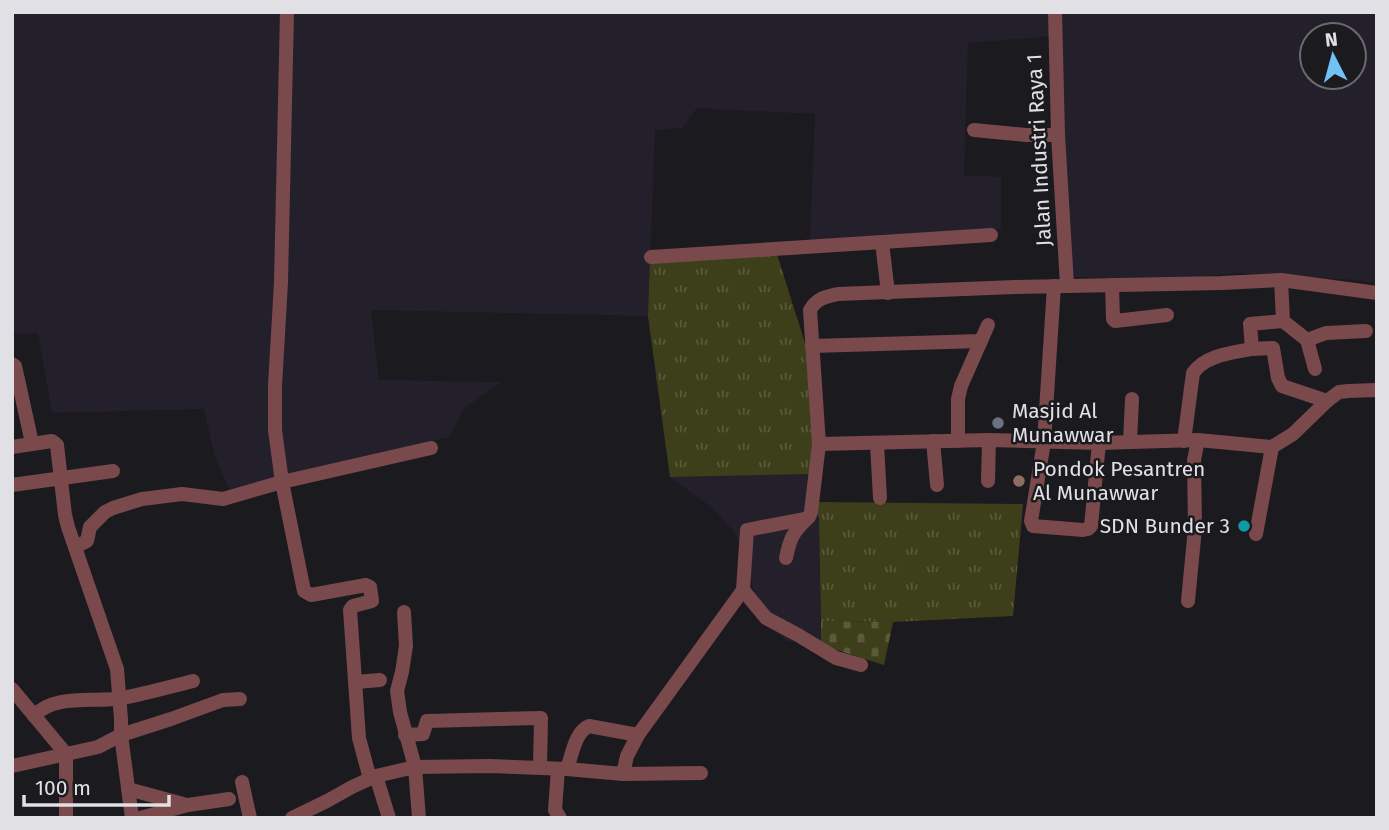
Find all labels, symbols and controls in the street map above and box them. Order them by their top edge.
north arrow [1298,21,1368,91]
text: N [1324,27,1339,52]
street label: Jalan Industri Raya 1 [1021,53,1057,247]
place label: Masjid Al Munawwar [1012,398,1114,448]
marker: Masjid Al Munawwar [990,415,1006,431]
place label: Pondok Pesantren Al Munawwar [1033,456,1205,506]
marker: Pondok Pesantren Al Munawwar [1011,473,1027,489]
place label: SDN Bunder 3 [1100,513,1230,539]
marker: SDN Bunder 3 [1236,518,1252,534]
scale bar [24,764,170,808]
text: 100 m [35,775,91,801]

